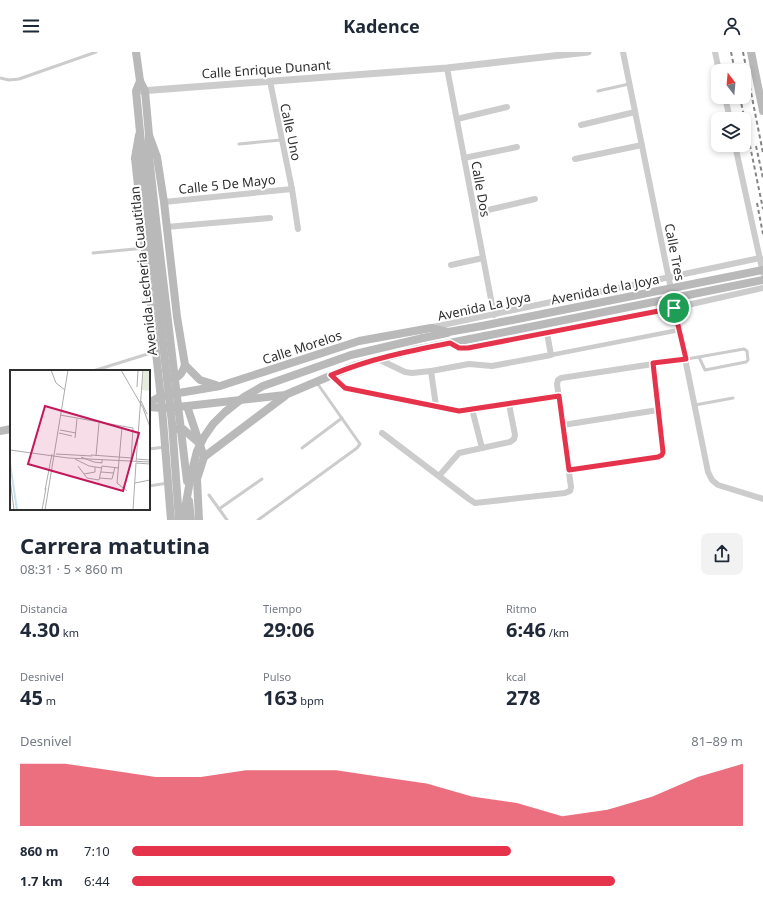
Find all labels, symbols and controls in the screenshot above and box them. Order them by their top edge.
text: Kadence [343,14,420,38]
icon: menu [20,15,42,37]
icon: person [721,15,743,37]
street label: Calle Enrique Dunant [201,55,331,82]
north arrow [711,64,751,104]
map controls [711,64,751,152]
street label: Calle Uno [276,102,306,163]
button: layers [711,112,751,152]
street label: Calle Dos [467,160,495,218]
street label: Calle 5 De Mayo [178,170,277,198]
street label: Avenida Lecheria Cuautitlan [125,185,161,357]
street label: Calle Tres [661,222,689,282]
street label: Avenida de la Joya [549,270,661,308]
street label: Avenida La Joya [436,287,532,325]
pin [657,291,691,325]
icon: arrive [663,297,685,319]
street label: Calle Morelos [260,326,344,368]
inset map [10,370,150,510]
text: Carrera matutina [20,530,210,560]
button: share [701,533,743,575]
text: 08:31 · 5 × 860 m [20,560,123,578]
text: Distancia [20,601,67,616]
text: Tiempo [263,601,302,616]
text: Ritmo [506,601,537,616]
text: 4.30 [20,616,60,643]
text: 29:06 [263,616,314,643]
text: 6:46 [506,616,546,643]
text: km [60,625,79,640]
text: /km [546,625,569,640]
text: Desnivel [20,669,64,684]
text: Pulso [263,669,291,684]
text: kcal [506,669,526,684]
text: 45 [20,684,43,711]
text: 163 [263,684,297,711]
text: 278 [506,684,540,711]
text: m [43,693,56,708]
text: bpm [297,693,324,708]
text: Desnivel [20,732,72,750]
text: 81–89 m [691,732,743,750]
text: 860 m [20,842,58,860]
text: 7:10 [84,842,110,860]
text: 1.7 km [20,872,63,890]
text: 6:44 [84,872,110,890]

